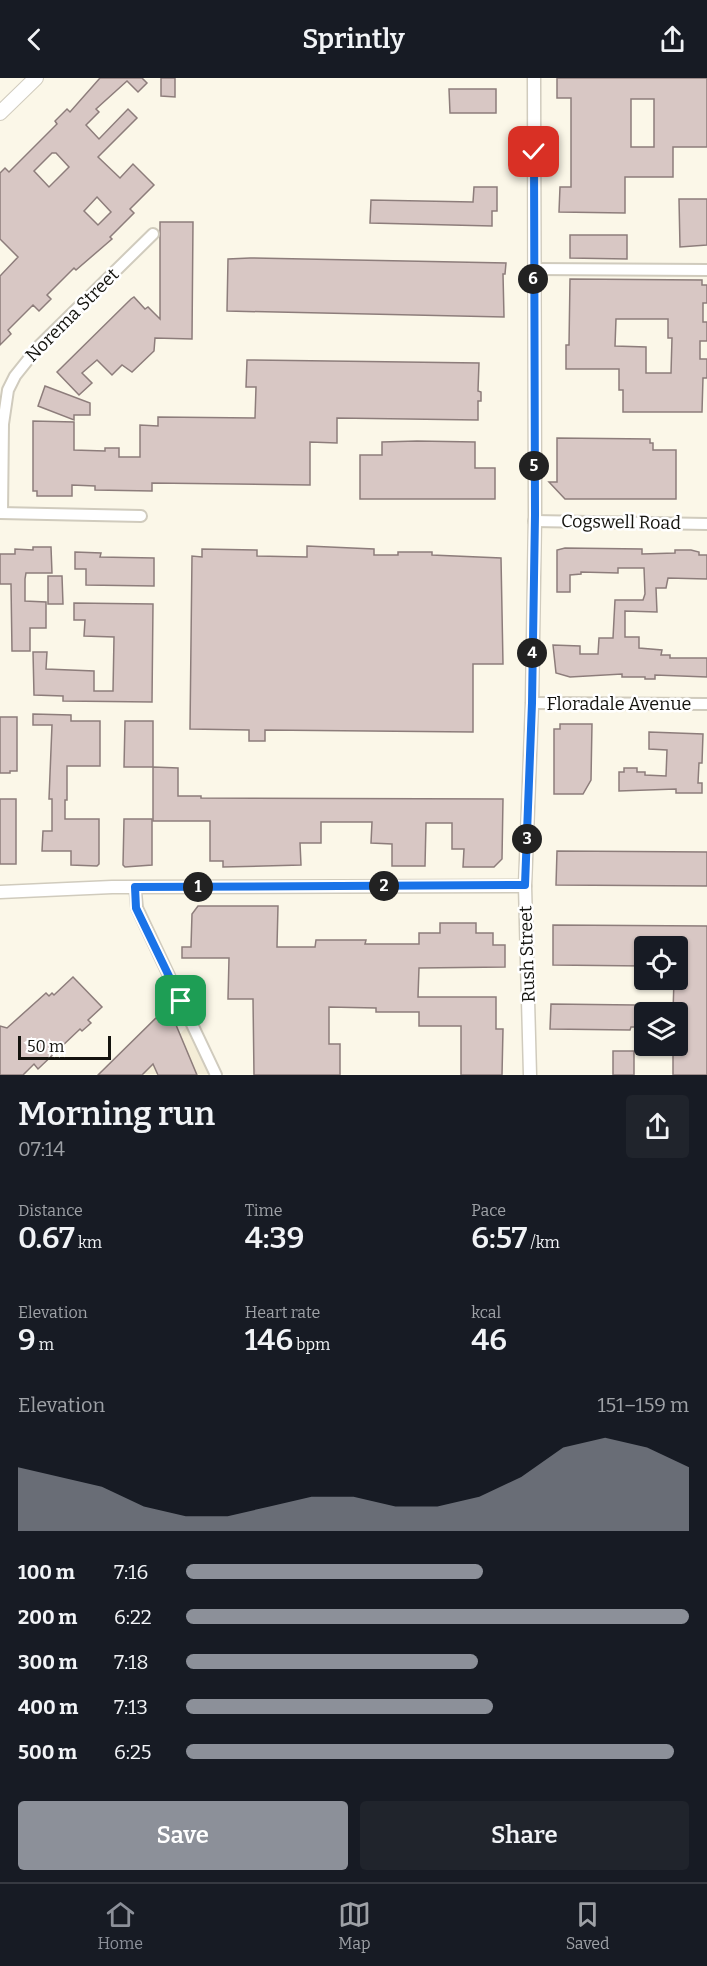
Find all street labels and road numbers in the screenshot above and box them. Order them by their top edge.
street label: Norema Street [21,263,124,366]
street label: Cogswell Road [561,510,681,534]
street label: Floradale Avenue [547,693,691,715]
street label: Rush Street [514,905,540,1003]

